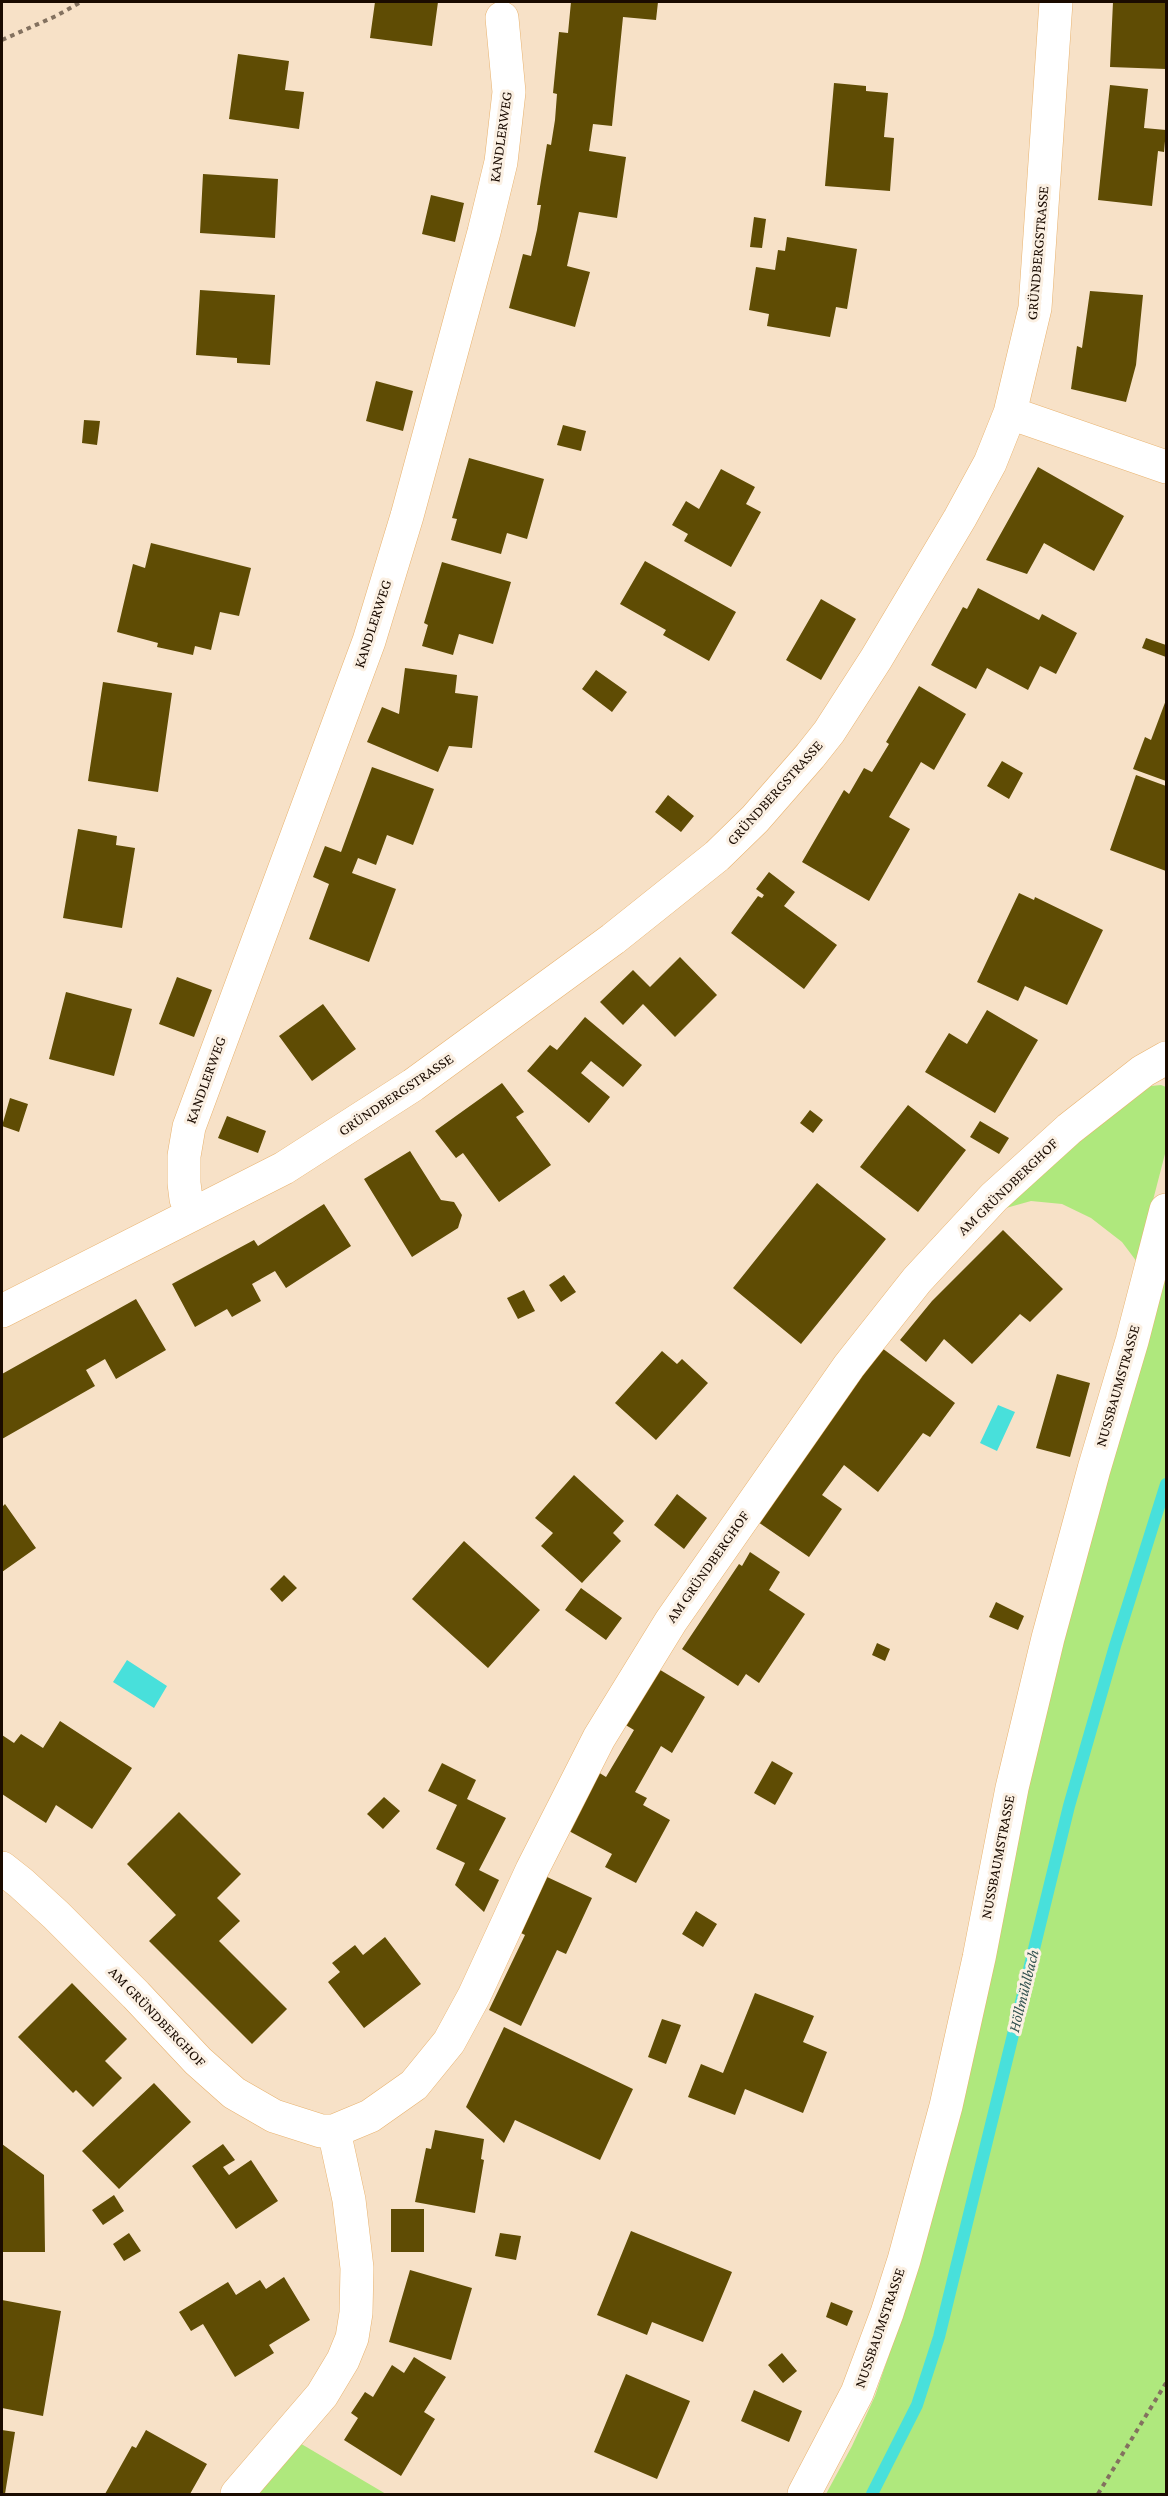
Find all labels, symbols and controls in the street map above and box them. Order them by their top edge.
street label: KANDLERWEG [486,90,516,184]
street label: GRÜNDBERGSTRASSE [1023,185,1053,321]
street label: KANDLERWEG [350,578,396,670]
street label: GRÜNDBERGSTRASSE [723,737,827,849]
street label: KANDLERWEG [182,1034,230,1126]
street label: GRÜNDBERGSTRASSE [335,1050,457,1140]
street label: AM GRÜNDBERGHOF [954,1135,1062,1239]
street label: NUSSBAUMSTRASSE [1092,1323,1144,1449]
street label: AM GRÜNDBERGHOF [663,1508,753,1626]
street label: NUSSBAUMSTRASSE [977,1793,1019,1921]
water label: Höllmühlbach [1004,1948,1044,2034]
street label: AM GRÜNDBERGHOF [105,1963,209,2071]
street label: NUSSBAUMSTRASSE [851,2266,909,2390]

